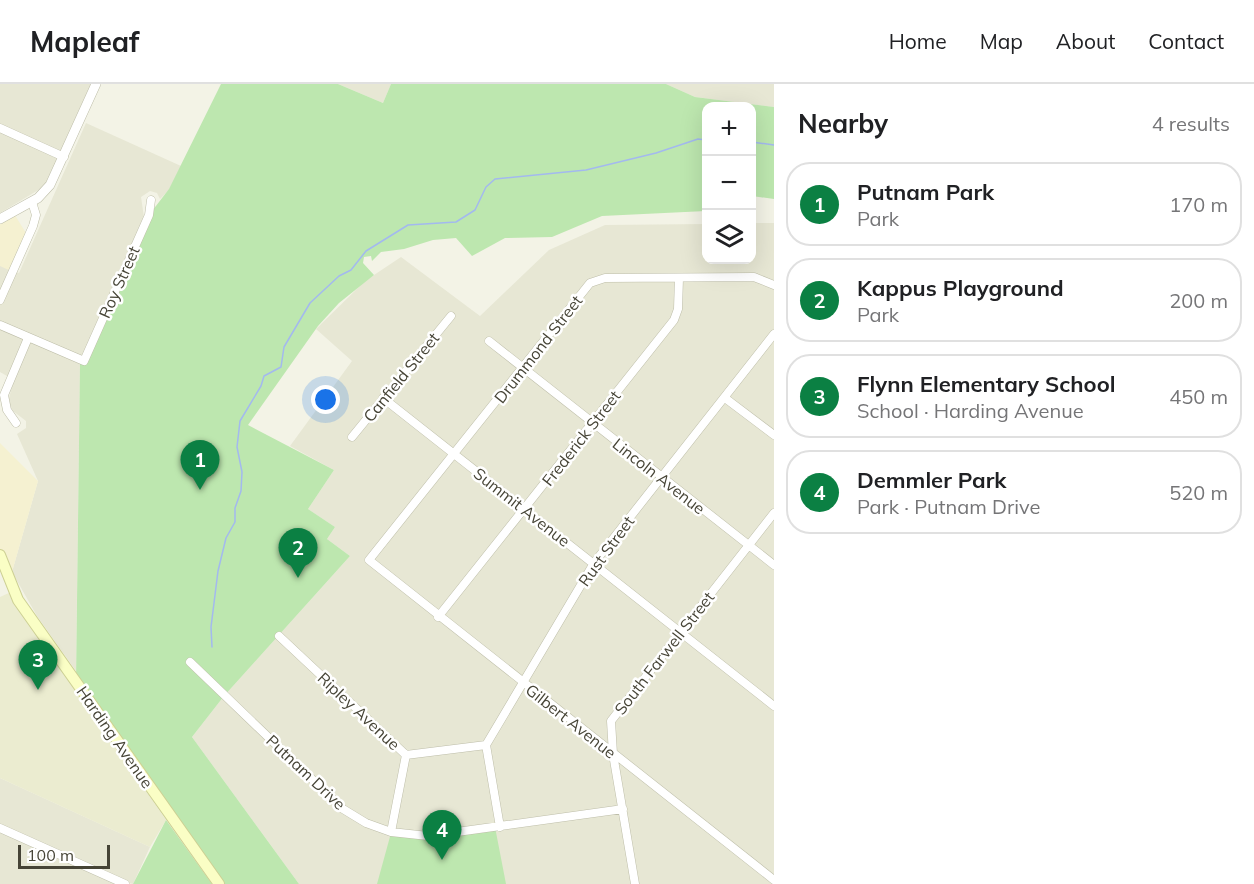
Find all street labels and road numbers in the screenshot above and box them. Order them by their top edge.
street label: Roy Street [94,242,144,321]
street label: Drummond Street [490,291,587,407]
street label: Canfield Street [359,328,443,426]
street label: Frederick Street [537,386,625,490]
street label: Lincoln Avenue [609,434,709,518]
street label: Summit Avenue [470,463,574,551]
street label: Rust Street [574,512,638,590]
street label: South Farwell Street [610,587,718,718]
street label: Ripley Avenue [314,668,404,754]
street label: Gilbert Avenue [522,679,620,763]
street label: Harding Avenue [72,682,158,792]
street label: Putnam Drive [262,730,350,814]

